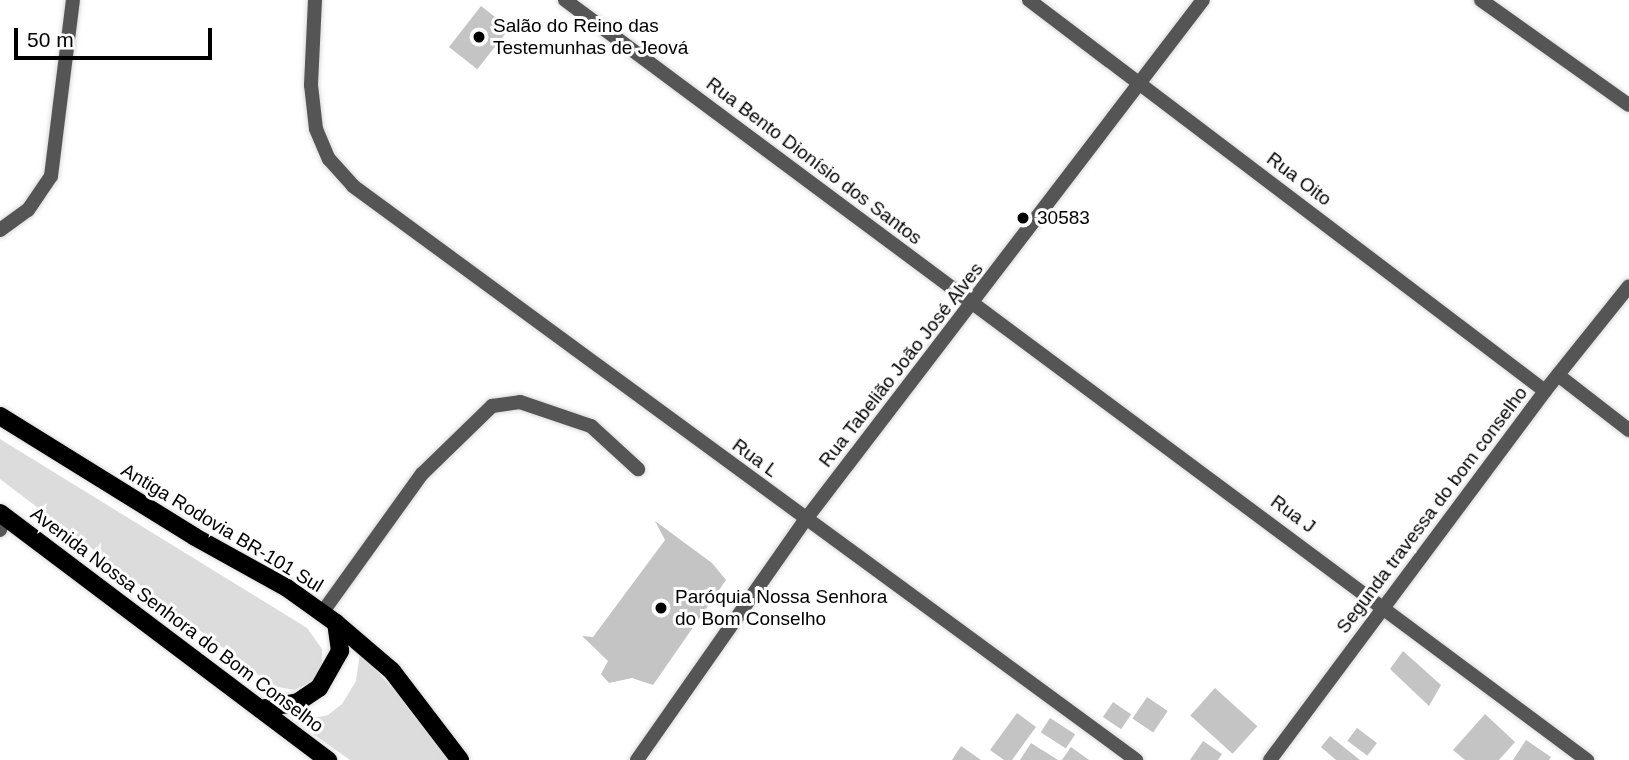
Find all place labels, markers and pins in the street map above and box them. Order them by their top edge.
place label: Salão do Reino das Testemunhas de Jeová [493,15,688,59]
marker: Salão do Reino das Testemunhas de Jeová [471,29,487,45]
place label: 30583 [1037,207,1090,229]
marker: 30583 [1015,210,1031,226]
place label: Paróquia Nossa Senhora do Bom Conselho [675,586,887,630]
marker: Paróquia Nossa Senhora do Bom Conselho [653,600,669,616]

